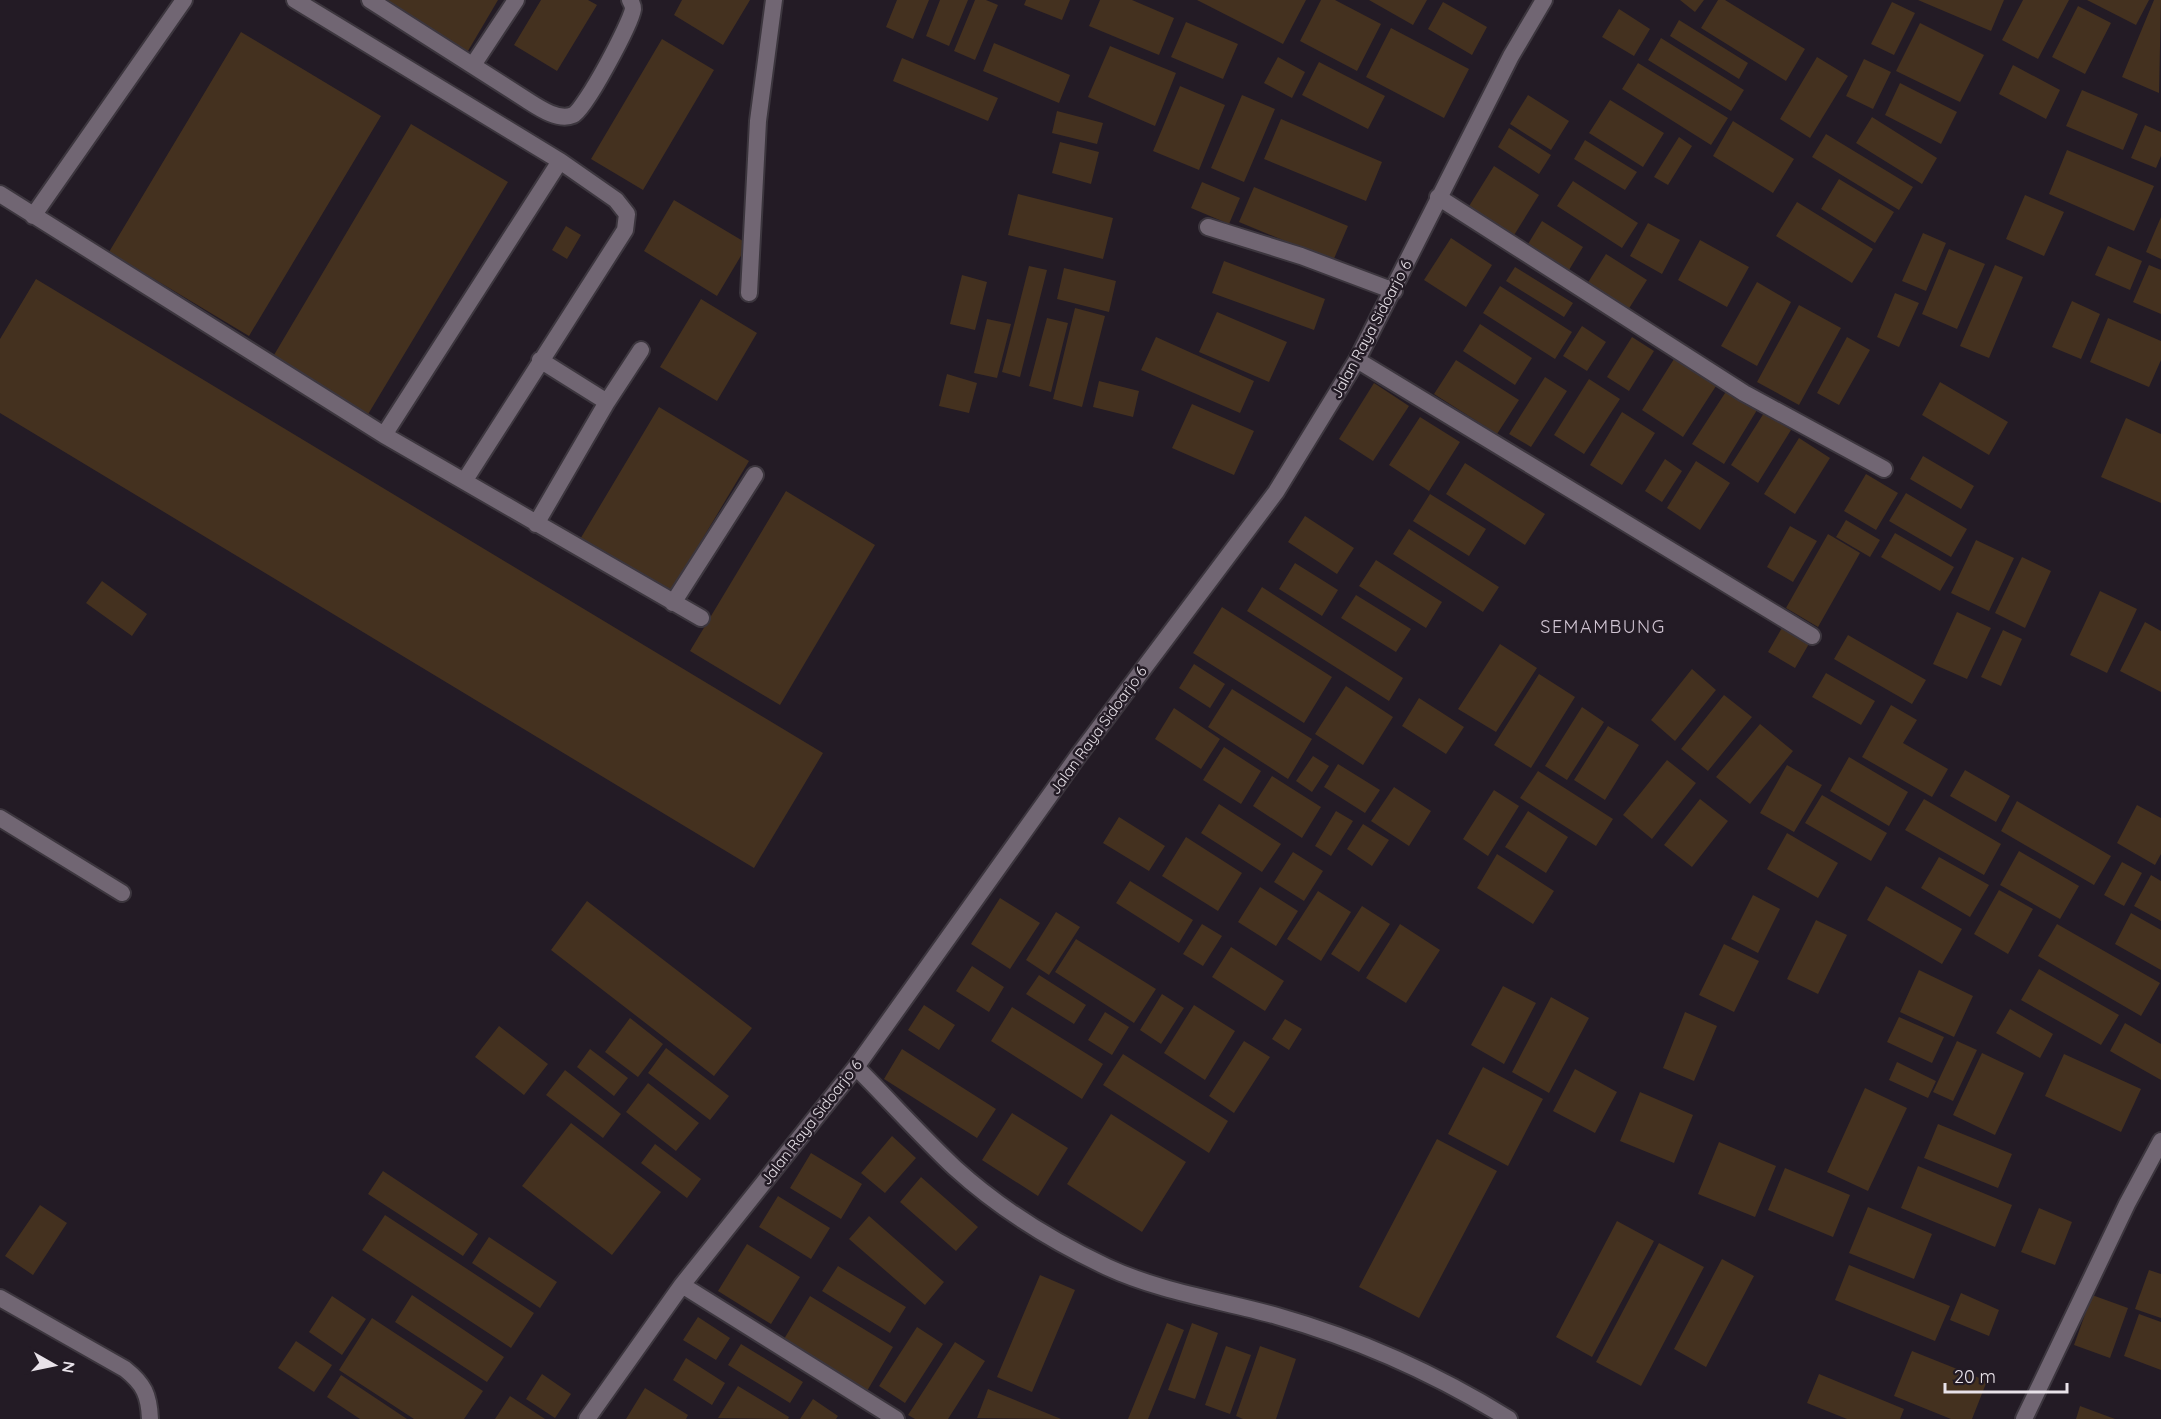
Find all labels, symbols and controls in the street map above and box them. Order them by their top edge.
street label: Jalan Raya Sidoarjo 6 [1327,257,1415,401]
district label: SEMAMBUNG [1540,615,1666,638]
street label: Jalan Raya Sidoarjo 6 [1045,662,1151,798]
street label: Jalan Raya Sidoarjo 6 [756,1056,866,1188]
north arrow [24,1335,84,1395]
scale bar [1945,1356,2066,1394]
text: N [58,1360,80,1375]
text: 20 m [1954,1365,1996,1388]

